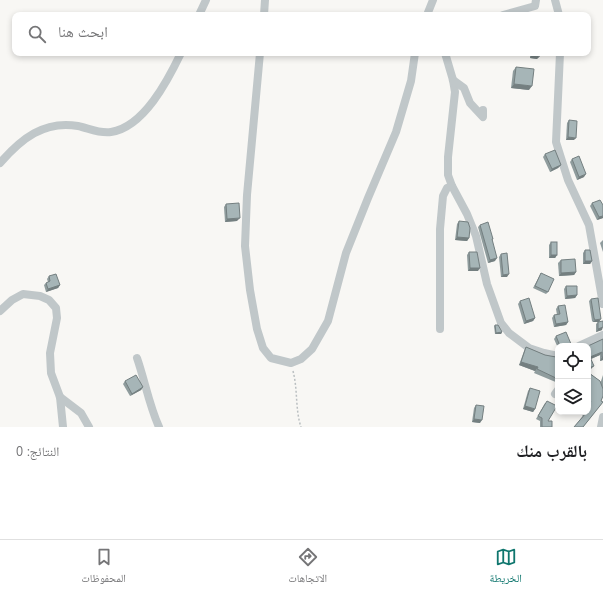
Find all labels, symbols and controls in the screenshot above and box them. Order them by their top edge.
search box [12,12,591,56]
text: ابحث هنا [58,22,108,41]
icon: search [26,23,48,45]
map controls [555,343,591,415]
button: locate [555,343,591,379]
button: layers [555,379,591,415]
text: بالقرب منك [516,440,587,462]
text: النتائج: 0 [16,443,59,460]
tab: المحفوظات [81,546,126,589]
tab: الاتجاهات [288,546,327,589]
tab: الخريطة [489,546,522,589]

